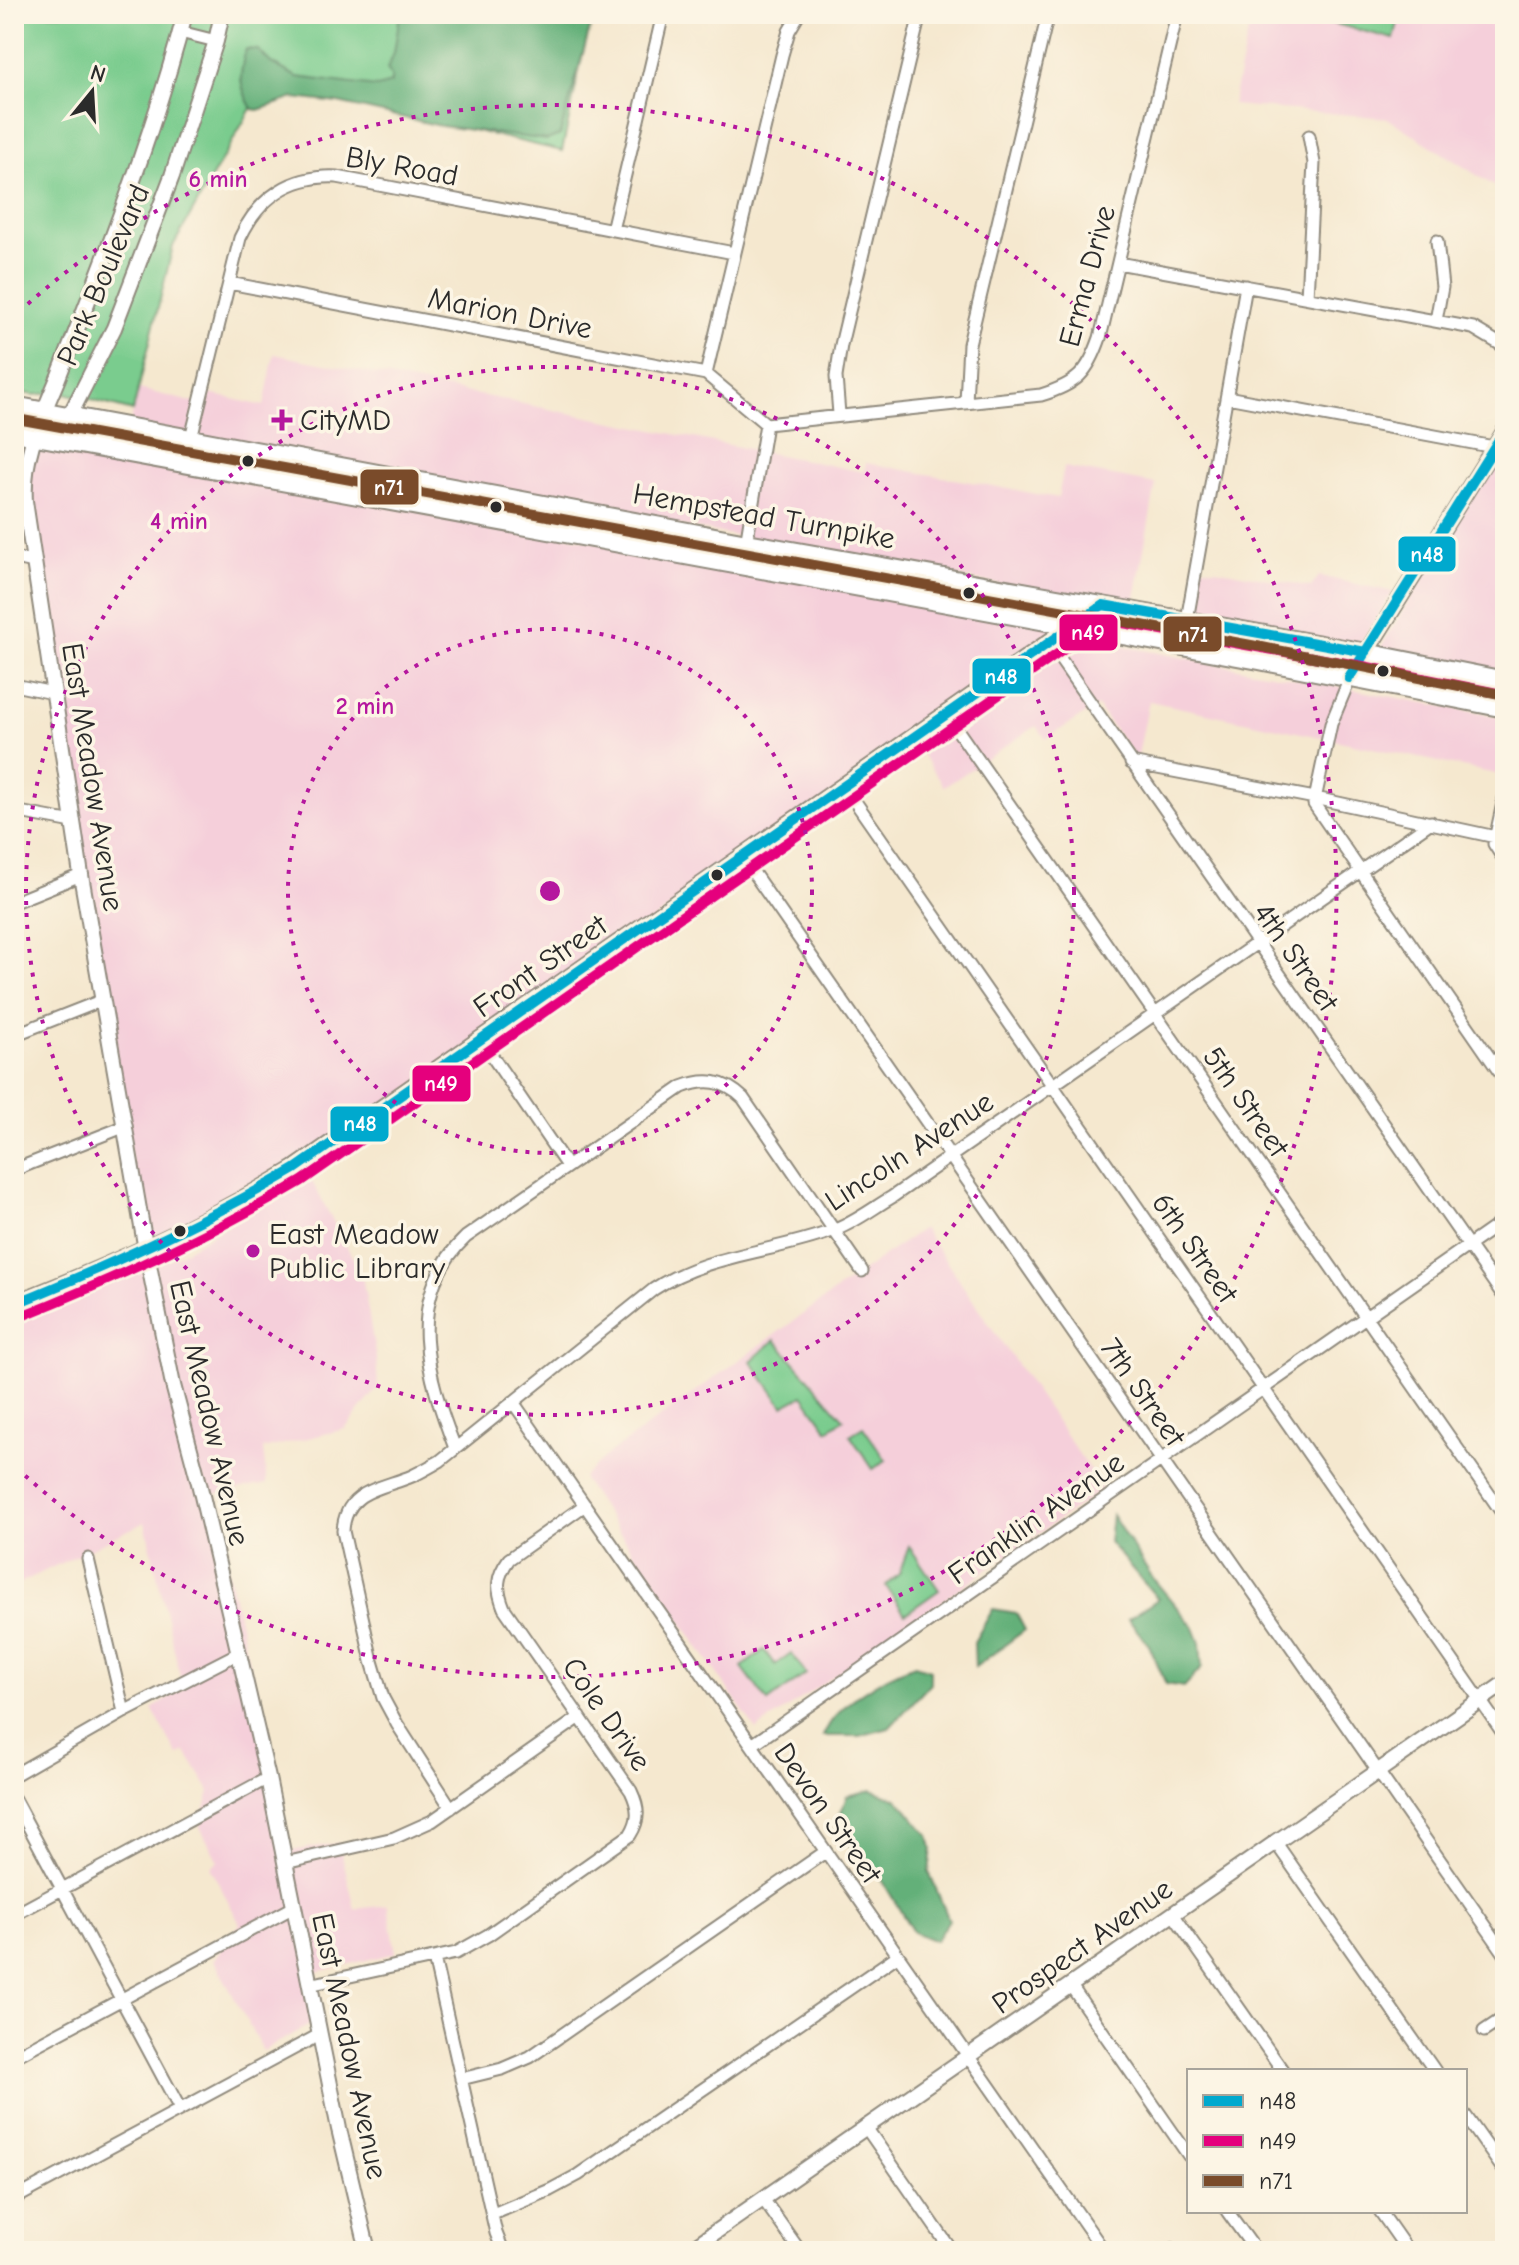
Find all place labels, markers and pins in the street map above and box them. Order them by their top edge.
place label: CityMD [300,403,391,438]
marker: CityMD [271,409,293,431]
unlabelled marker [240,453,256,469]
unlabelled marker [488,499,504,515]
unlabelled marker [961,585,977,601]
unlabelled marker [1375,663,1391,679]
unlabelled marker [709,867,725,883]
centre of rings [536,877,564,905]
place label: East Meadow Public Library [269,1217,446,1286]
unlabelled marker [172,1223,188,1239]
marker: East Meadow Public Library [244,1242,262,1260]

